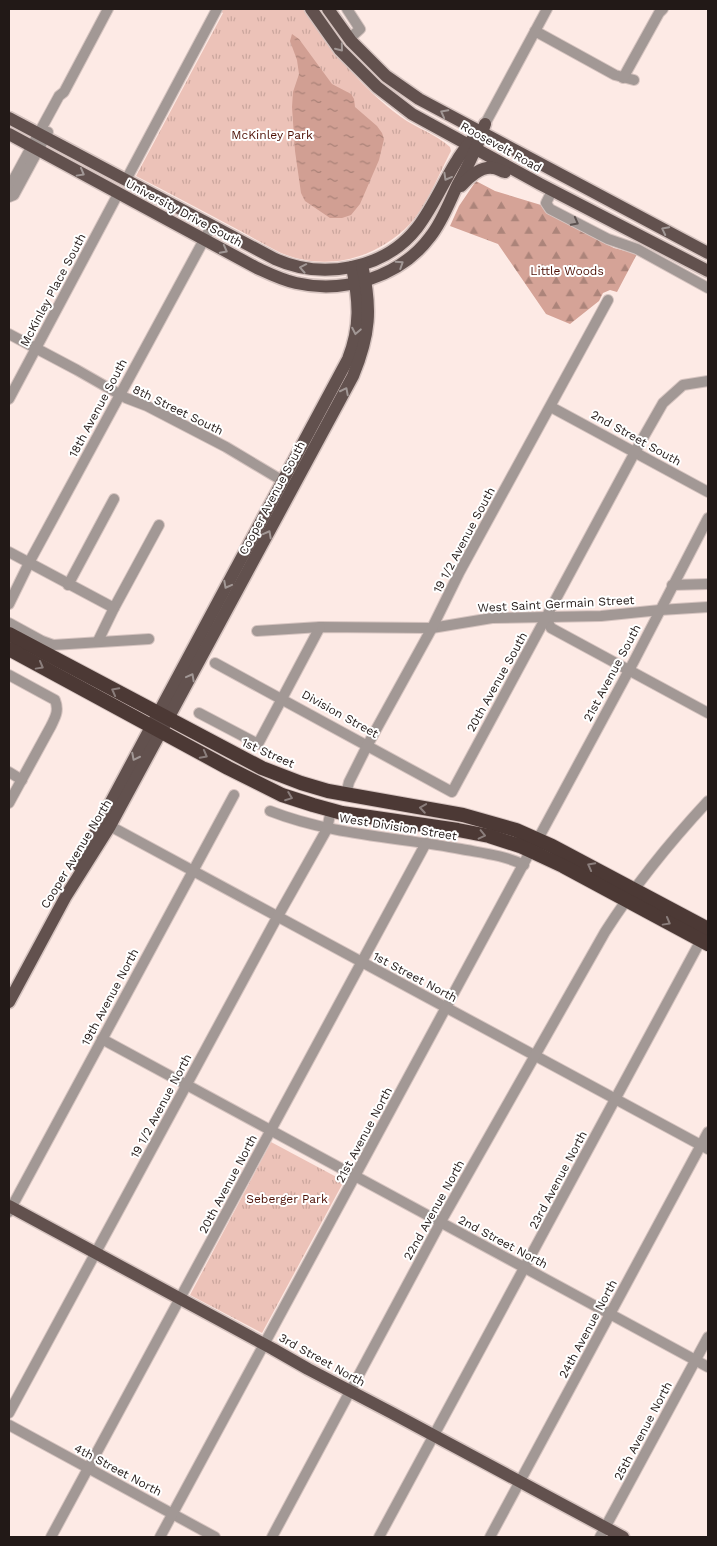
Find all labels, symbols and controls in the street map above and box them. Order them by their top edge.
one-way arrow [334,43,343,52]
one-way arrow [441,109,450,119]
street label: Roosevelt Road [458,119,544,175]
park label: McKinley Park [231,128,313,142]
one-way arrow [75,167,84,177]
one-way arrow [443,172,453,181]
street label: University Drive South [123,176,245,250]
one-way arrow [569,216,578,226]
one-way arrow [661,226,670,236]
street label: McKinley Place South [17,231,89,349]
one-way arrow [218,244,227,254]
one-way arrow [394,261,403,270]
one-way arrow [299,263,308,273]
park label: Little Woods [530,264,604,278]
one-way arrow [351,327,362,336]
street label: 18th Avenue South [66,356,130,460]
street label: 8th Street South [130,382,226,438]
one-way arrow [339,387,349,396]
street label: 2nd Street South [588,407,684,469]
street label: Cooper Avenue South [236,439,308,557]
street label: 19 1/2 Avenue South [430,485,498,595]
one-way arrow [262,530,272,539]
one-way arrow [223,579,233,588]
street label: West Saint Germain Street [477,593,635,615]
street label: 21st Avenue South [580,622,644,724]
street label: 20th Avenue South [464,630,530,734]
one-way arrow [35,660,44,670]
one-way arrow [185,673,195,682]
one-way arrow [111,687,120,697]
street label: Division Street [299,687,381,741]
street label: 1st Street [239,735,297,771]
one-way arrow [199,749,208,759]
one-way arrow [131,752,141,761]
one-way arrow [285,791,293,801]
street label: Cooper Avenue North [38,797,114,911]
one-way arrow [419,803,428,813]
street label: West Division Street [338,811,458,843]
one-way arrow [478,829,487,840]
one-way arrow [588,862,597,872]
one-way arrow [662,916,671,926]
street label: 19th Avenue North [79,946,141,1048]
street label: 1st Street North [371,949,459,1005]
street label: 19 1/2 Avenue North [128,1052,194,1160]
street label: 21st Avenue North [333,1085,395,1185]
street label: 23rd Avenue North [526,1128,590,1232]
street label: 20th Avenue North [196,1132,260,1236]
street label: 22nd Avenue North [401,1158,467,1262]
park label: Seberger Park [246,1192,328,1206]
street label: 2nd Street North [456,1213,550,1271]
street label: 24th Avenue North [556,1277,620,1381]
street label: 3rd Street North [276,1331,368,1389]
street label: 25th Avenue North [611,1379,675,1483]
street label: 4th Street North [72,1441,164,1499]

